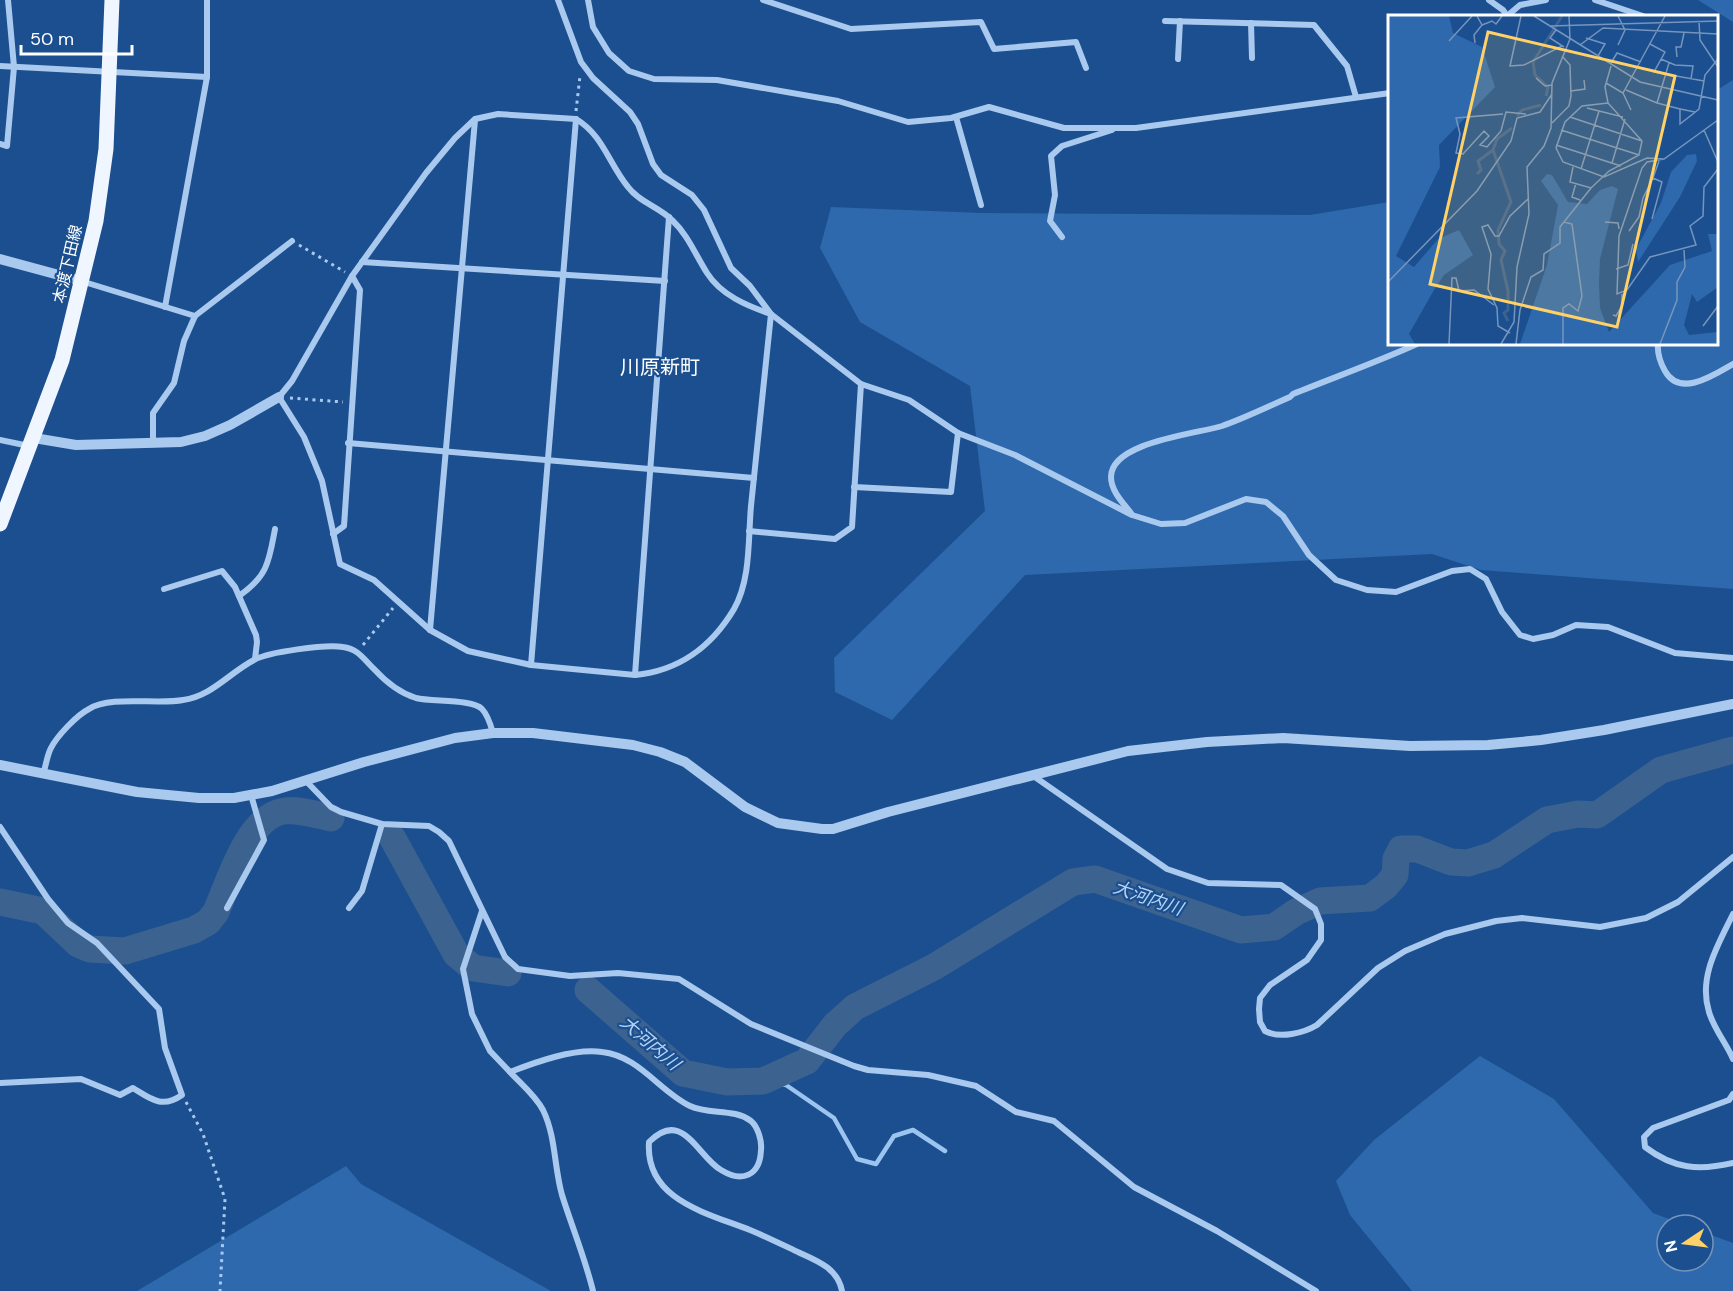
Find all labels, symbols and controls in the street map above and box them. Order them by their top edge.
inset map [1388,15,1718,345]
scale bar [21,18,132,56]
text: 50 m [30,27,74,51]
street label: 本渡下田線 [48,223,87,305]
district label: 川原新町 [620,354,700,380]
water label: 大河内川 [1110,875,1188,922]
water label: 大河内川 [615,1010,687,1077]
north arrow [1655,1213,1715,1273]
text: N [1659,1238,1682,1254]

